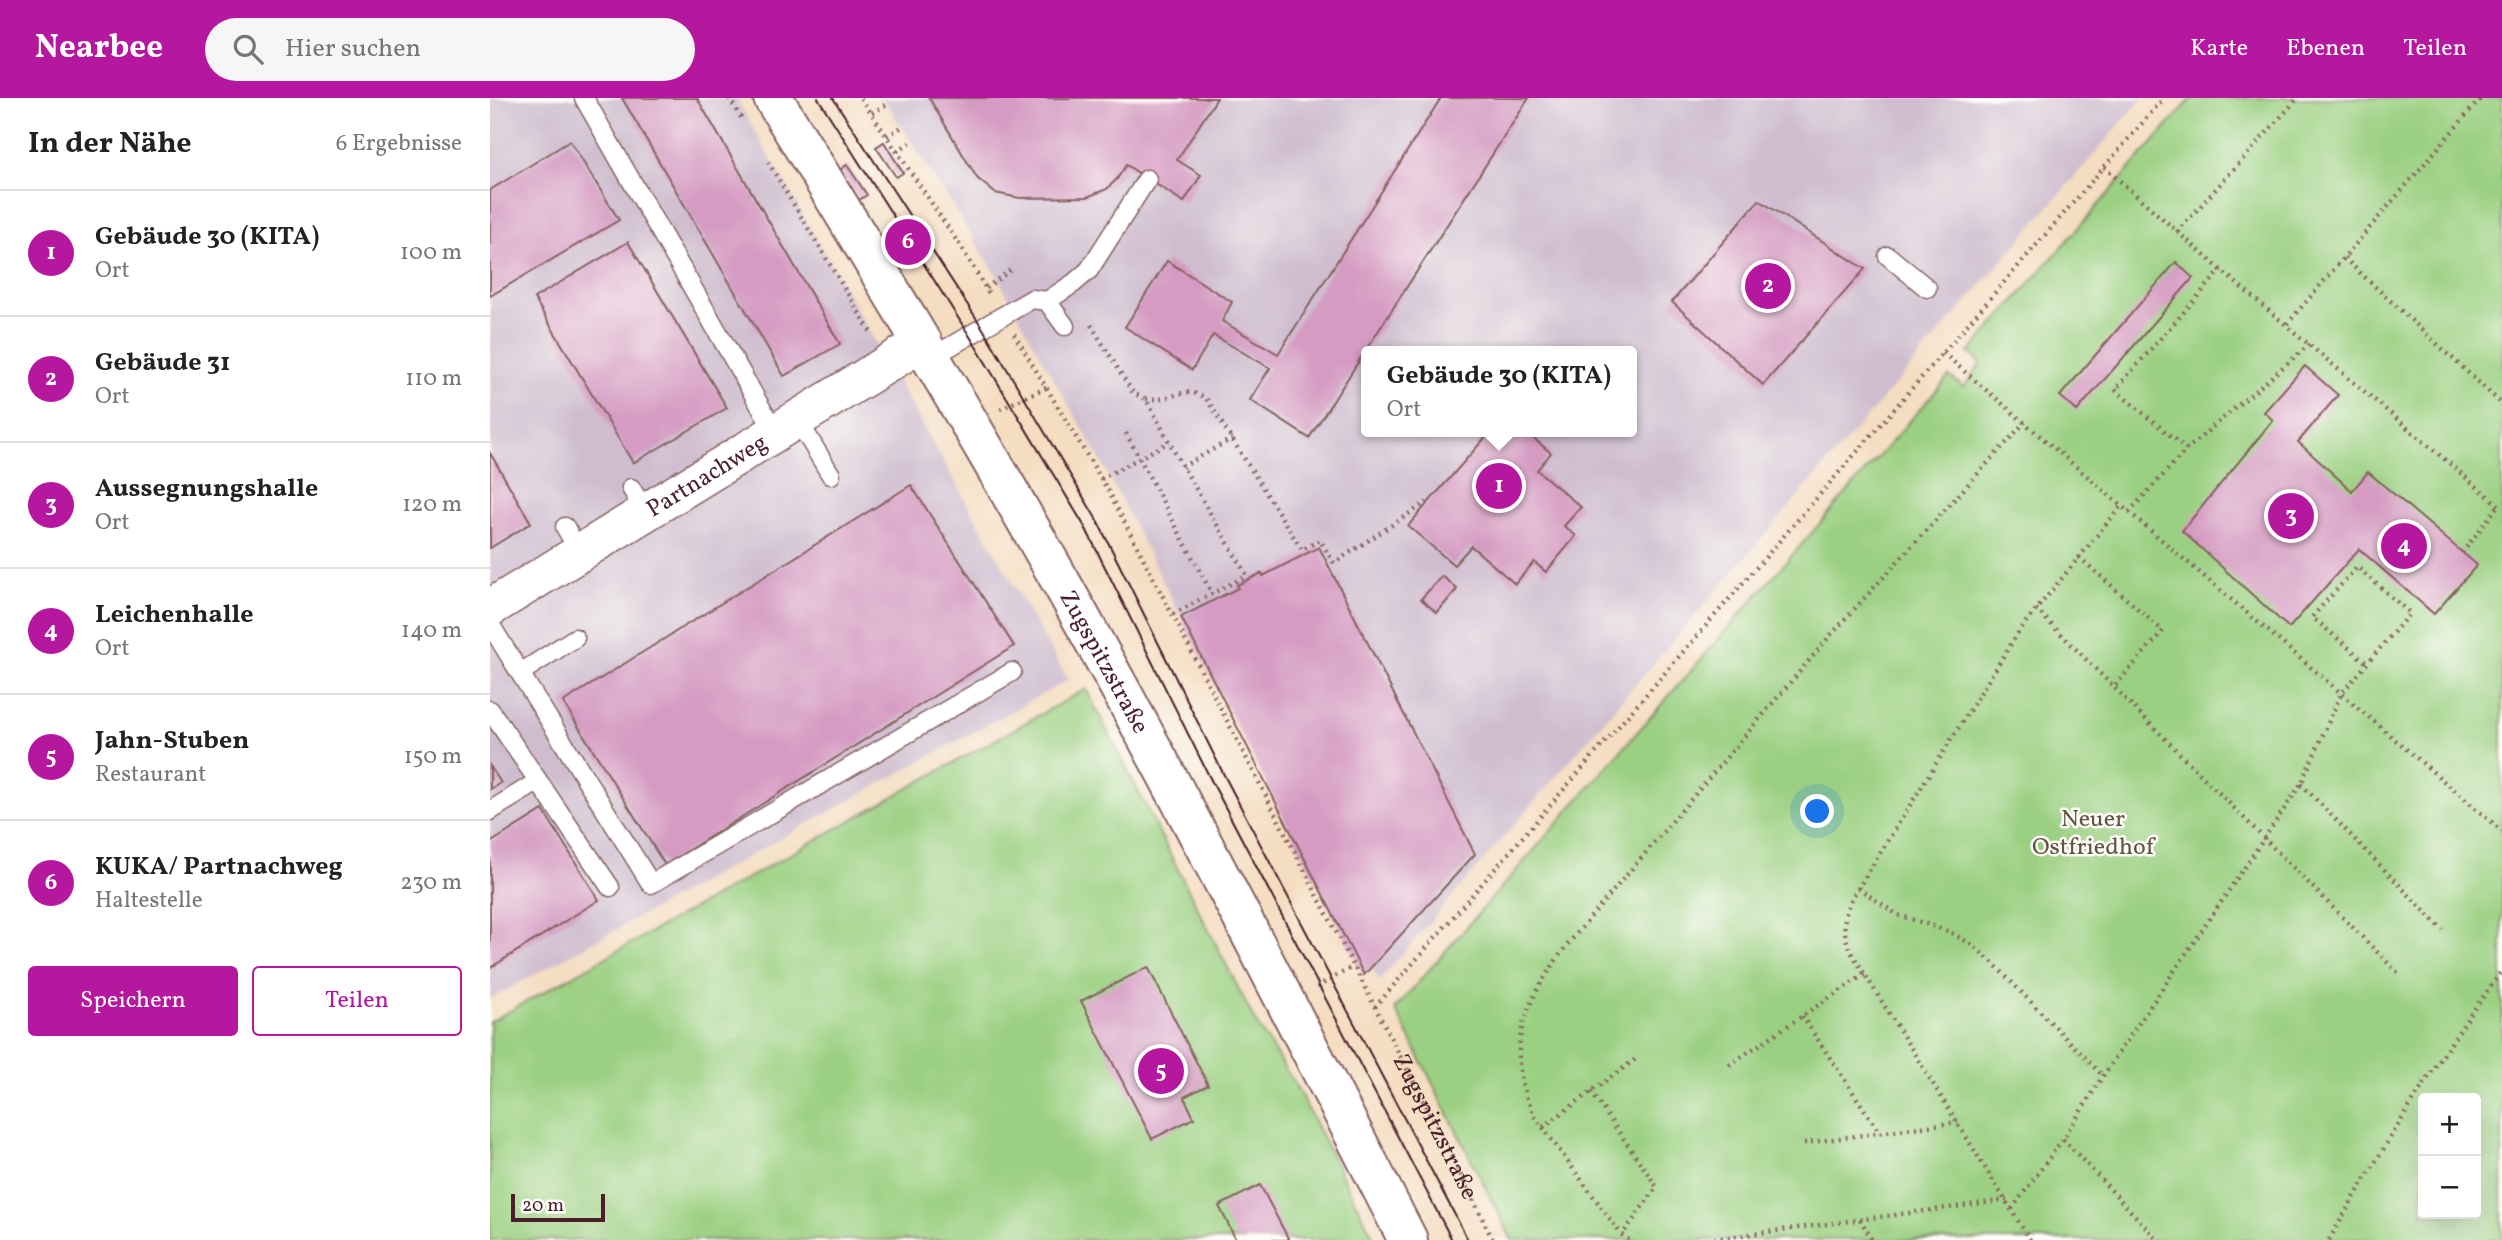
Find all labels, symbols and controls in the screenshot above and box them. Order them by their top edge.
search box [205,18,695,81]
text: Nearbee [35,26,163,72]
icon: search [229,30,267,68]
text: Hier suchen [285,31,421,67]
text: Karte [2190,32,2248,66]
text: Ebenen [2286,32,2365,66]
text: Teilen [2403,32,2467,66]
text: In der Nähe [28,123,192,165]
text: 6 Ergebnisse [336,128,462,160]
pin: 6 [885,216,931,268]
text: Gebäude 30 (KITA) [95,219,319,255]
text: 1 [46,237,56,269]
text: 100 m [400,237,462,269]
text: Ort [95,255,130,287]
pin: 2 [1745,260,1791,312]
text: Gebäude 31 [95,345,230,381]
popup [1361,346,1637,437]
text: Gebäude 30 (KITA) [1387,358,1611,394]
text: 2 [45,363,57,395]
text: 110 m [405,363,462,395]
text: Ort [95,381,130,413]
text: Ort [1387,394,1421,426]
street label: Partnachweg [641,427,774,527]
pin: 1 [1476,460,1522,512]
text: Aussegnungshalle [95,471,318,507]
text: 3 [45,489,57,521]
text: 120 m [402,489,462,521]
pin: 3 [2268,490,2314,542]
text: Ort [95,507,130,539]
pin: 4 [2381,520,2427,572]
street label: Zugspitzstraße [1050,584,1156,740]
text: Leichenhalle [95,597,254,633]
text: 4 [44,615,58,647]
text: 140 m [401,615,462,647]
text: Ort [95,633,130,665]
text: Jahn-Stuben [95,723,249,759]
text: 5 [45,741,57,773]
text: 150 m [404,741,462,773]
text: Restaurant [95,759,206,791]
your location [1800,794,1834,828]
park label: Neuer Ostfriedhof [2032,803,2157,865]
text: KUKA/ Partnachweg [95,849,343,885]
text: 6 [45,867,57,899]
text: 230 m [400,867,462,899]
text: Haltestelle [95,885,203,917]
button: Speichern [28,966,238,1036]
button: Teilen [252,966,462,1036]
pin: 5 [1138,1045,1184,1097]
street label: Zugspitzstraße [1383,1048,1485,1206]
map controls [2418,1093,2481,1219]
button: + [2418,1093,2481,1156]
button: − [2418,1156,2481,1219]
scale bar [511,1191,606,1223]
text: 20 m [522,1193,564,1219]

